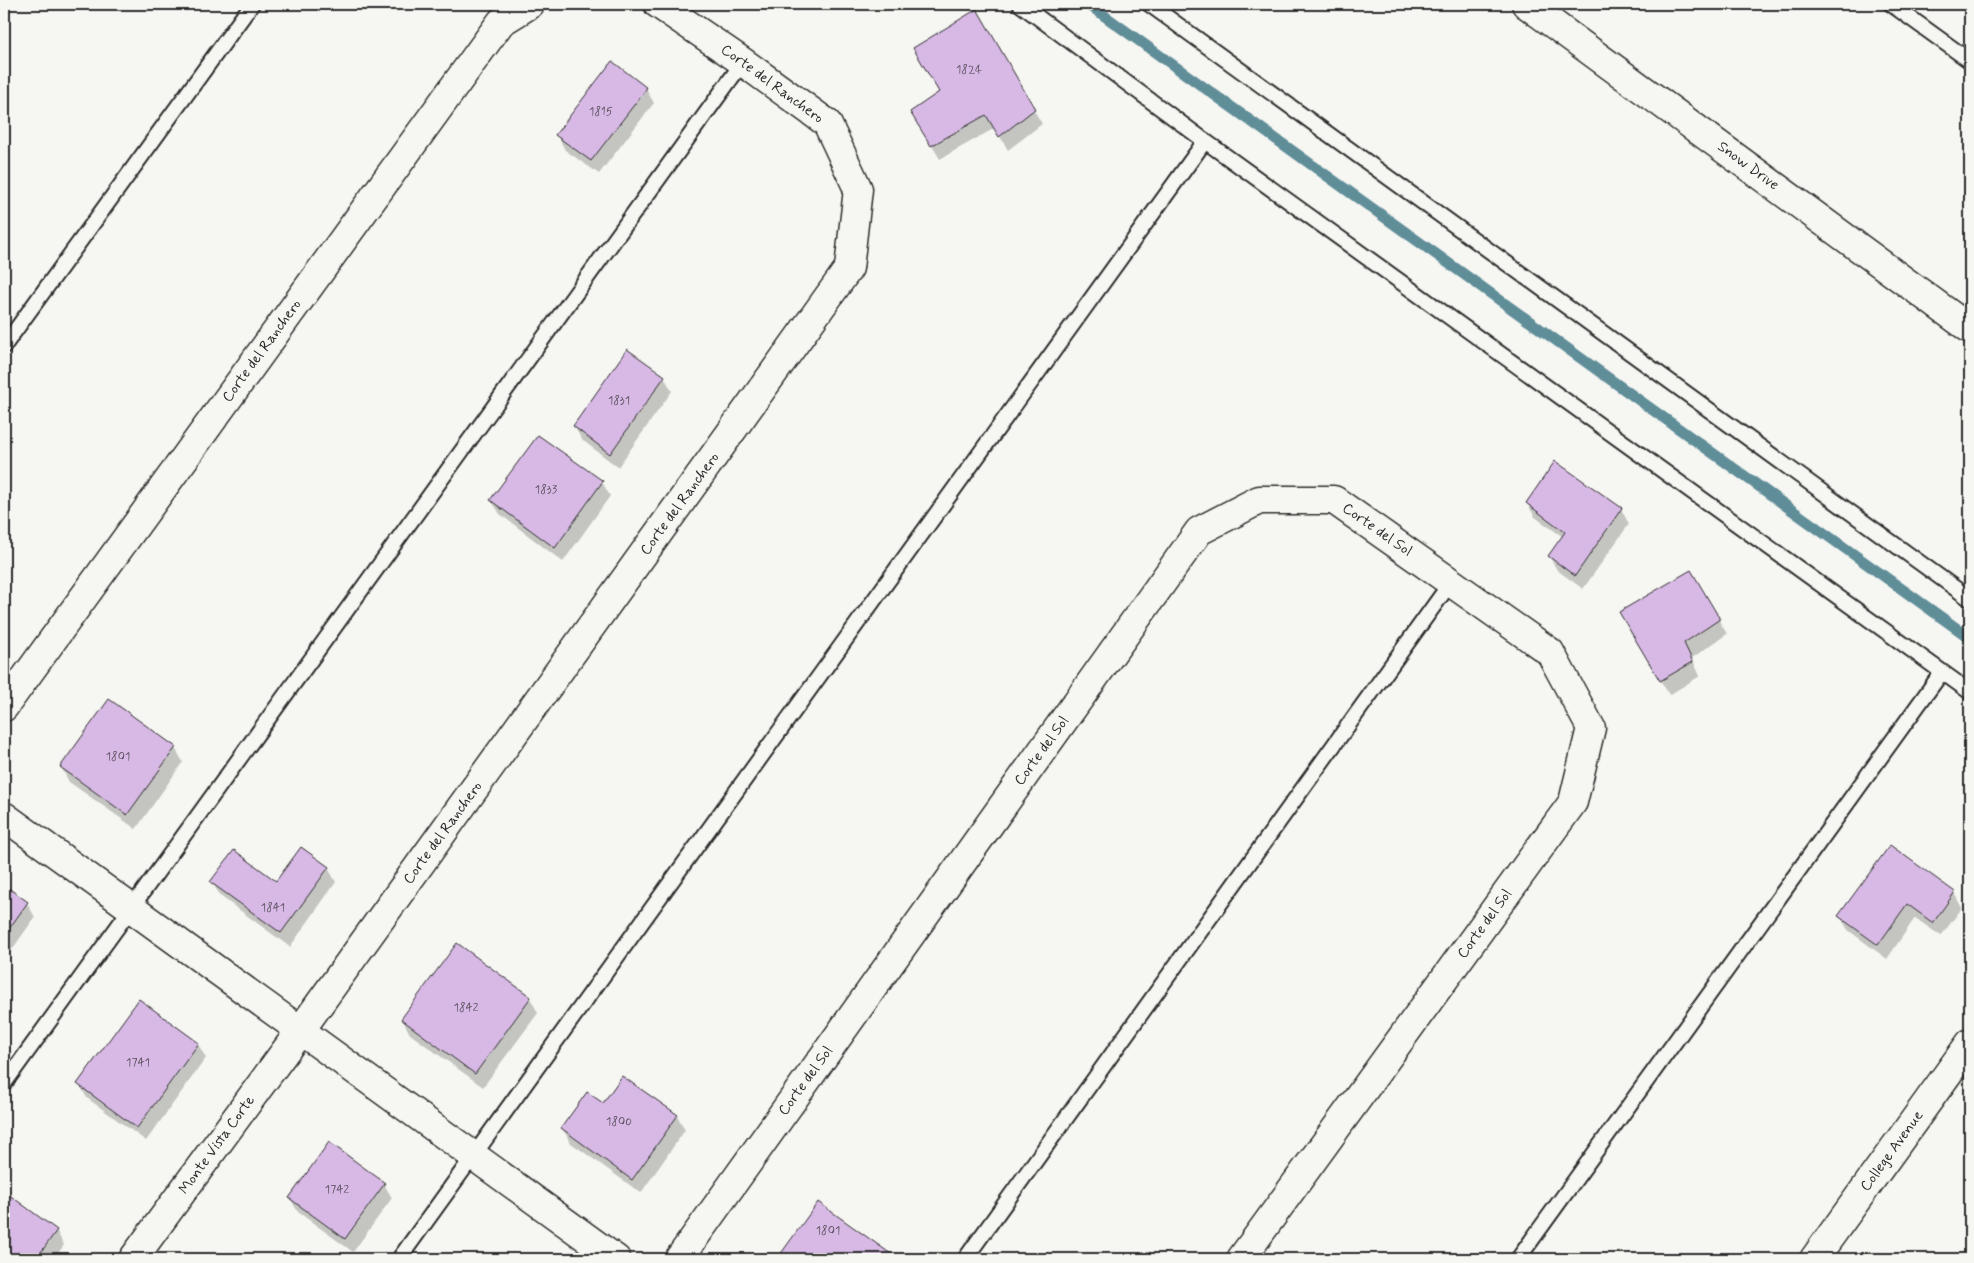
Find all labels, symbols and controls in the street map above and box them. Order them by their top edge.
street label: Corte del Ranchero [717,40,827,128]
house number: 1824 [956,62,982,78]
house number: 1815 [589,104,613,120]
street label: Snow Drive [1713,137,1783,195]
street label: Corte del Ranchero [218,296,306,406]
house number: 1831 [608,393,630,409]
street label: Corte del Ranchero [636,449,724,559]
house number: 1833 [535,482,558,498]
street label: Corte del Sol [1338,498,1416,562]
street label: Corte del Sol [1010,712,1074,790]
house number: 1801 [106,749,130,765]
street label: Corte del Ranchero [399,778,487,888]
street label: Corte del Sol [1453,885,1517,963]
house number: 1841 [261,900,285,916]
house number: 1842 [454,1000,479,1016]
street label: Corte del Sol [774,1042,838,1120]
house number: 1741 [126,1055,150,1071]
street label: Monte Vista Corte [174,1092,260,1198]
street label: College Avenue [1856,1106,1928,1196]
house number: 1800 [606,1114,632,1130]
house number: 1742 [325,1182,349,1198]
house number: 1801 [816,1223,840,1239]

